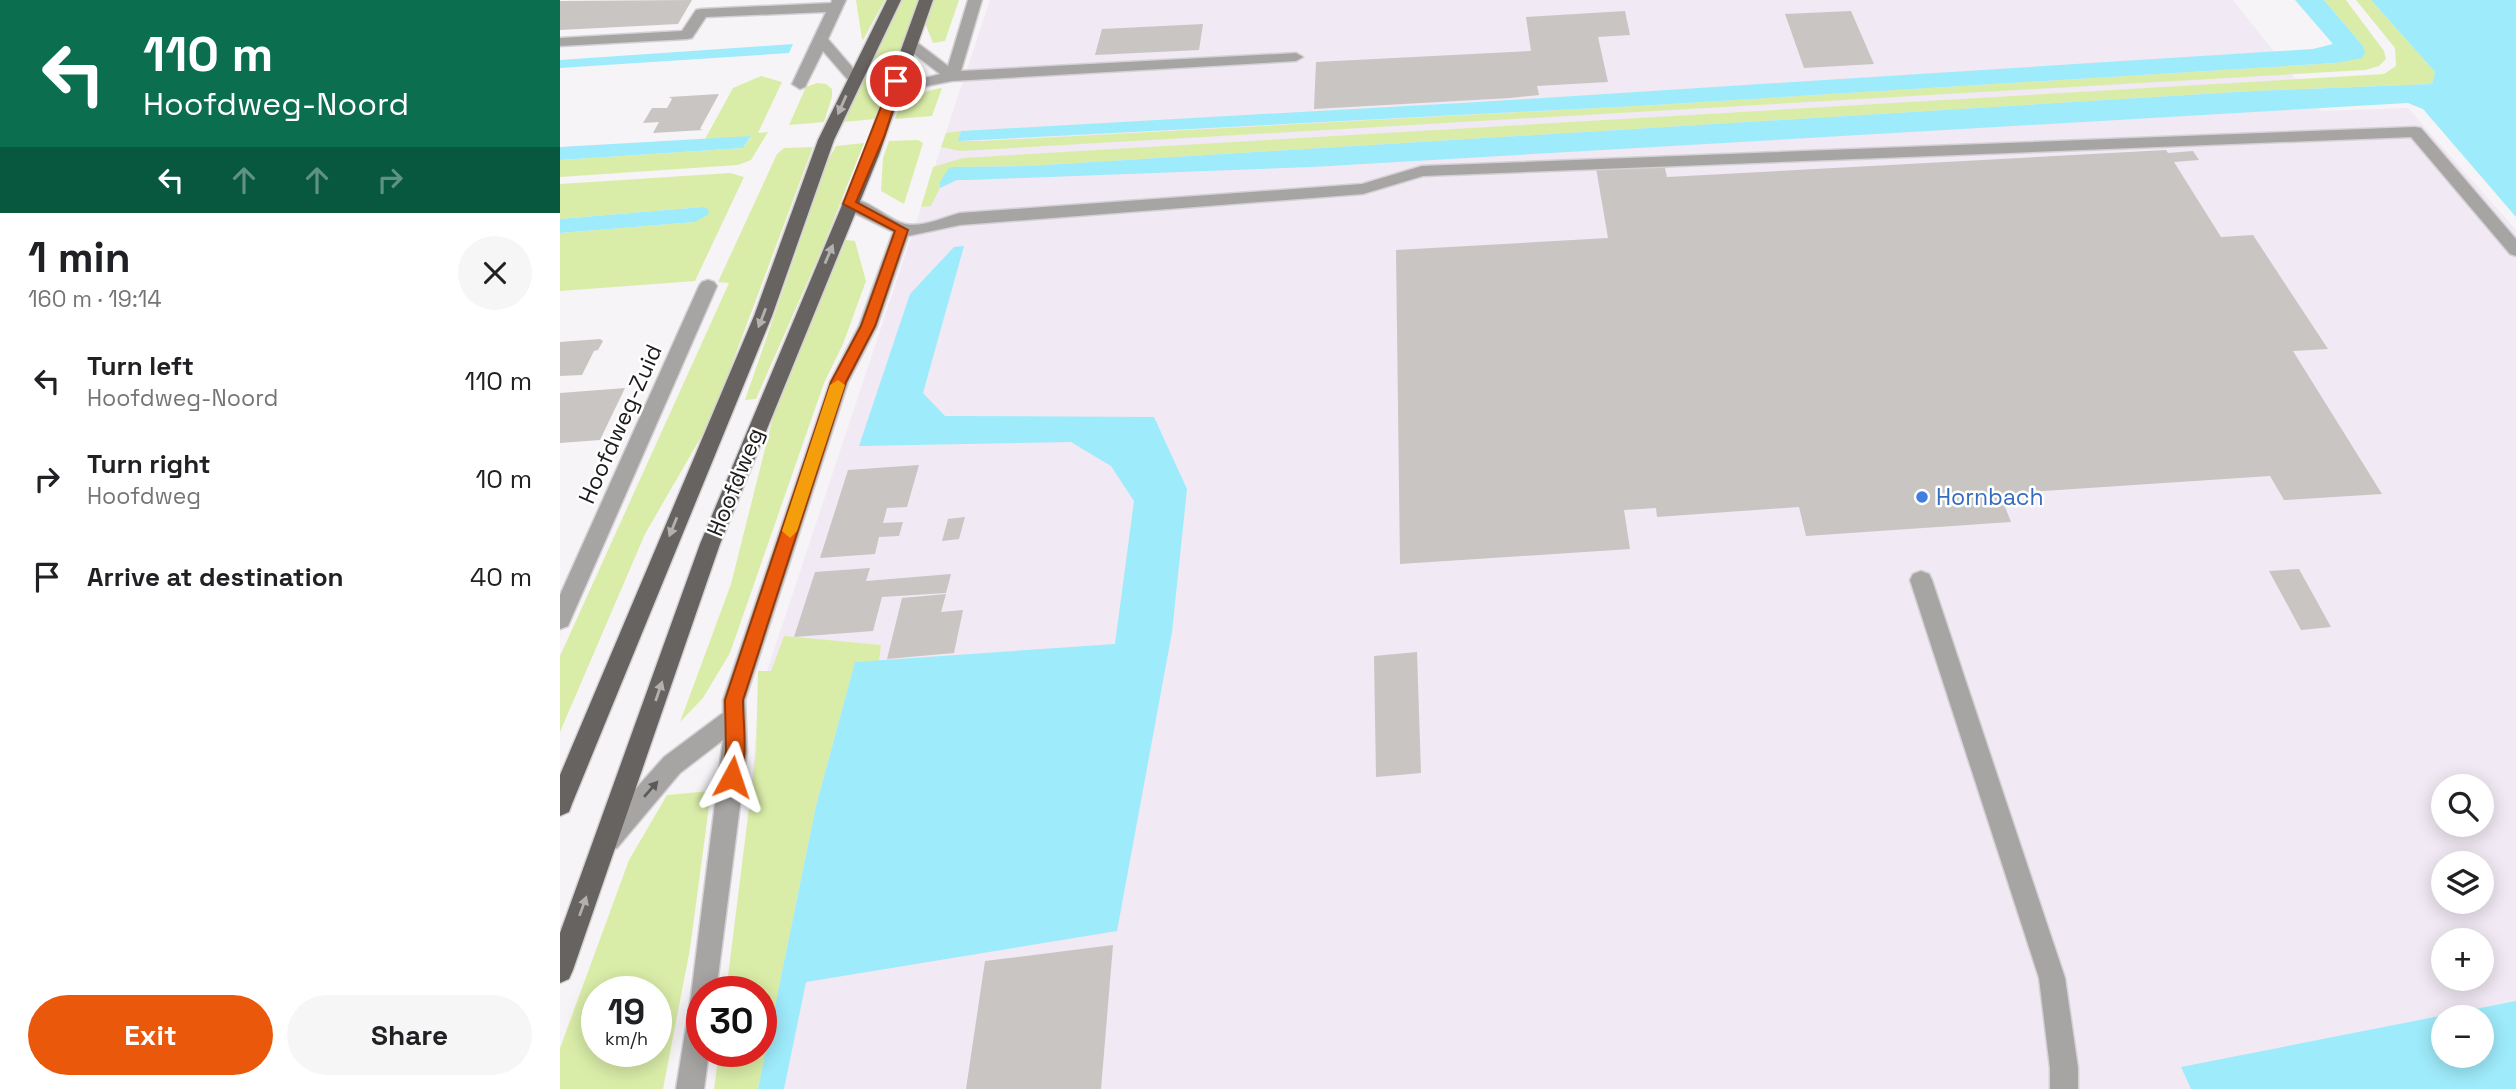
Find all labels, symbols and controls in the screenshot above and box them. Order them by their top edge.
text: 110 m [143,23,273,85]
icon: left [28,28,119,119]
pin [866,51,926,111]
icon: arrive [877,62,915,100]
text: Hoofdweg-Noord [143,84,409,124]
one-way arrow [836,95,848,115]
icon: left [152,161,190,199]
icon: ahead [225,161,263,199]
icon: ahead [298,161,336,199]
icon: right [371,161,409,199]
text: 1 min [28,231,131,284]
button: close [458,236,532,310]
one-way arrow [823,243,834,264]
text: 160 m · 19:14 [28,284,162,314]
one-way arrow [756,307,767,328]
street label: Hoofdweg-Zuid [571,340,669,508]
text: Turn left [87,349,194,383]
icon: left [28,362,66,400]
text: 110 m [465,364,532,398]
text: Hoofdweg-Noord [87,383,278,413]
street label: Hoofdweg [700,423,770,541]
text: Turn right [87,447,211,481]
icon: right [28,460,66,498]
text: 10 m [475,462,532,496]
text: Hoofdweg [87,481,201,511]
place label: Hornbach [1936,482,2044,512]
marker: Hornbach [1914,489,1930,505]
one-way arrow [667,517,678,538]
icon: arrive [28,558,66,596]
text: Arrive at destination [87,560,344,594]
text: 40 m [470,560,532,594]
one-way arrow [654,680,665,701]
position arrow [695,740,769,814]
map controls [2431,774,2494,1068]
button: search [2431,774,2494,837]
one-way arrow [643,780,658,797]
button: layers [2431,851,2494,914]
one-way arrow [578,895,589,916]
button: + [2431,928,2494,991]
speed limit sign: 30 [686,976,777,1067]
text: 19 [608,990,645,1034]
button: Exit [28,995,273,1075]
button: Share [287,995,532,1075]
button: − [2431,1005,2494,1068]
text: km/h [605,1027,648,1050]

